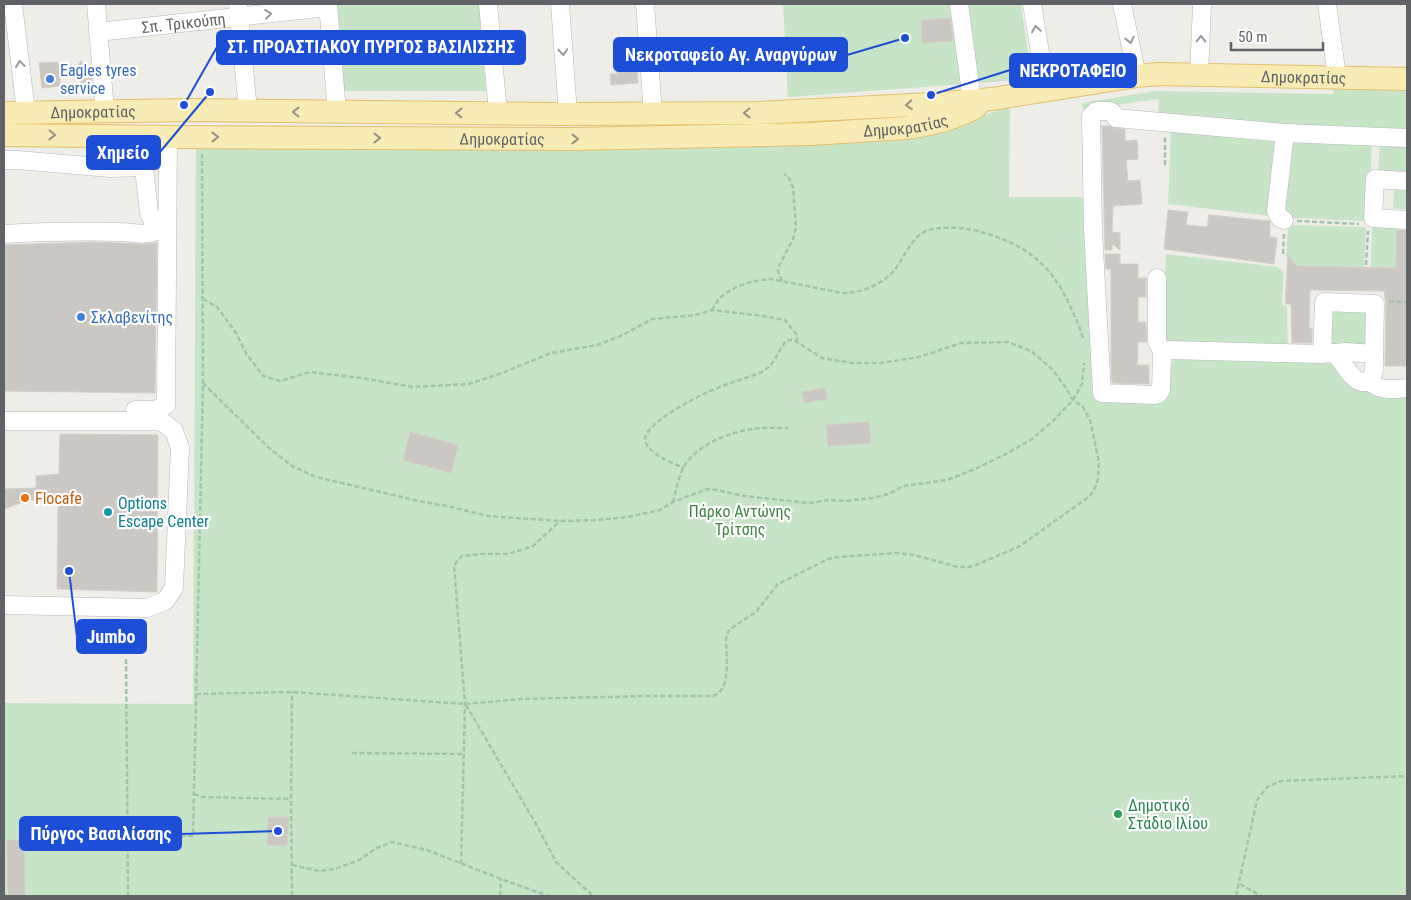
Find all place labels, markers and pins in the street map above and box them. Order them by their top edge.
callout: ΣΤ. ΠΡΟΑΣΤΙΑΚΟΥ ΠΥΡΓΟΣ ΒΑΣΙΛΙΣΣΗΣ [217,31,525,64]
callout: Νεκροταφείο Αγ. Αναργύρων [614,38,847,71]
callout: ΝΕΚΡΟΤΑΦΕΙΟ [1010,54,1136,87]
place label: Eagles tyres service [60,61,137,98]
marker: Eagles tyres service [44,73,56,85]
callout: Χημείο [87,136,160,169]
place label: Σκλαβενίτης [91,308,173,327]
marker: Σκλαβενίτης [75,311,87,323]
place label: Flocafe [35,489,82,508]
marker: Flocafe [19,492,31,504]
place label: Options Escape Center [118,494,209,531]
marker: Options Escape Center [102,506,114,518]
callout: Jumbo [77,620,146,653]
place label: Δημοτικό Στάδιο Ιλίου [1128,796,1208,833]
marker: Δημοτικό Στάδιο Ιλίου [1112,808,1124,820]
callout: Πύργος Βασιλίσσης [20,817,181,850]

